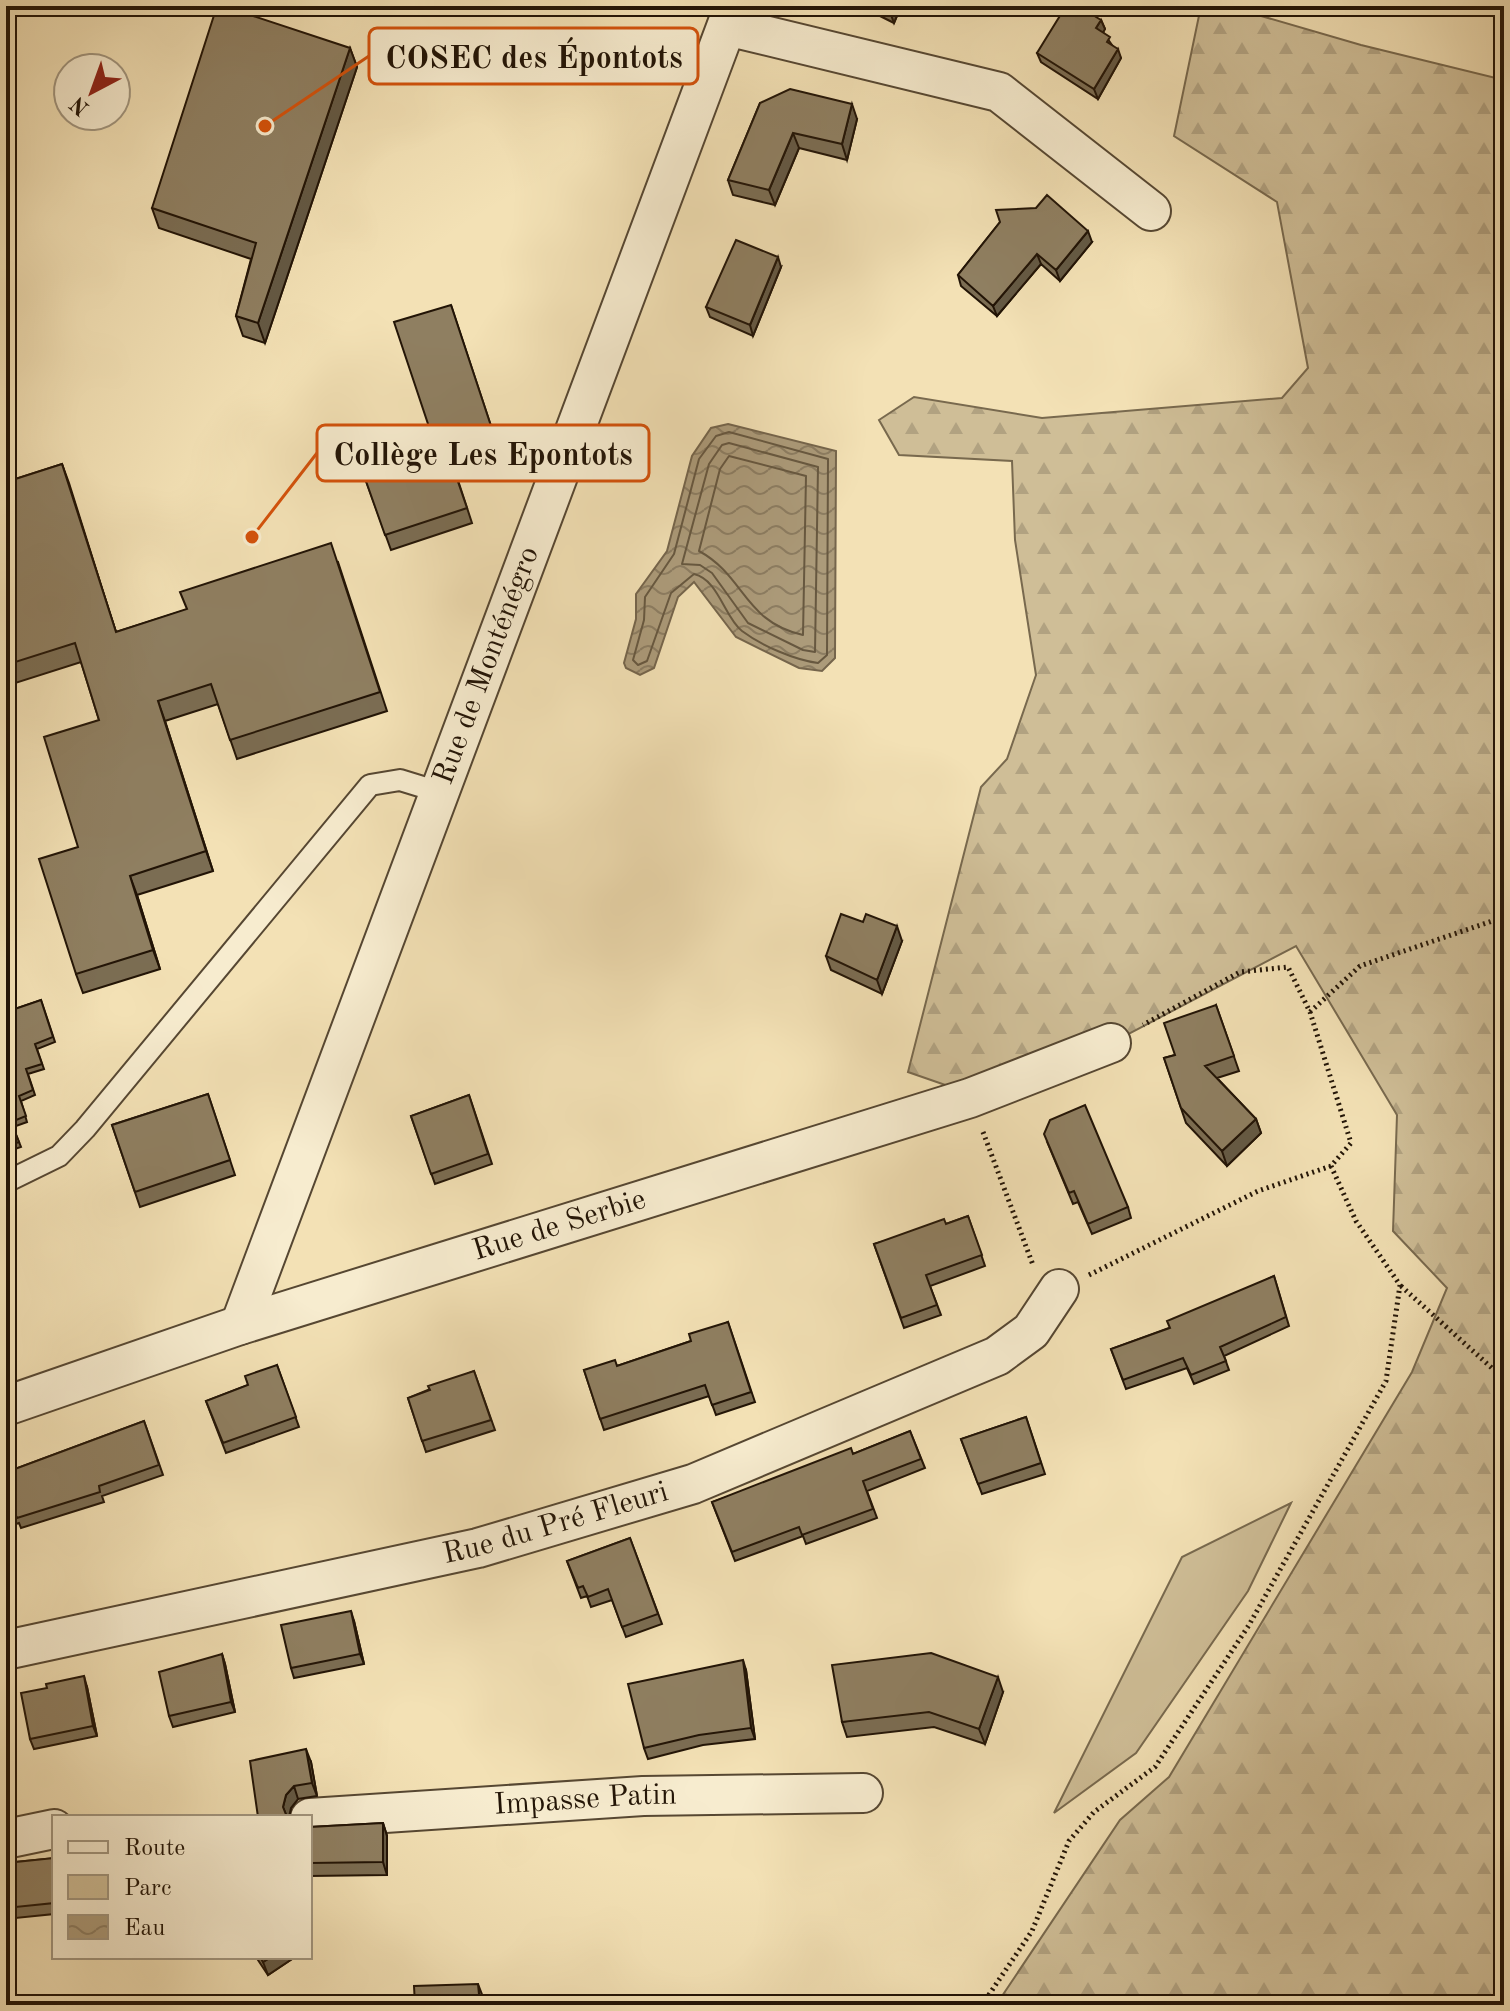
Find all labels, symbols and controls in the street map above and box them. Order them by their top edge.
callout: COSEC des Épontots [369,28,698,84]
text: COSEC des Épontots [385,37,683,76]
north arrow [52,52,132,132]
text: N [66,92,94,119]
callout: Collège Les Epontots [317,425,649,481]
text: Collège Les Epontots [333,441,633,473]
street label: Rue de Monténégro [429,543,545,789]
street label: Rue de Serbie [469,1185,650,1267]
street label: Rue du Pré Fleuri [440,1477,672,1570]
street label: Impasse Patin [493,1781,677,1821]
legend [52,1815,312,1959]
text: Route [124,1837,185,1861]
text: Parc [124,1877,171,1901]
text: Eau [124,1917,165,1941]

